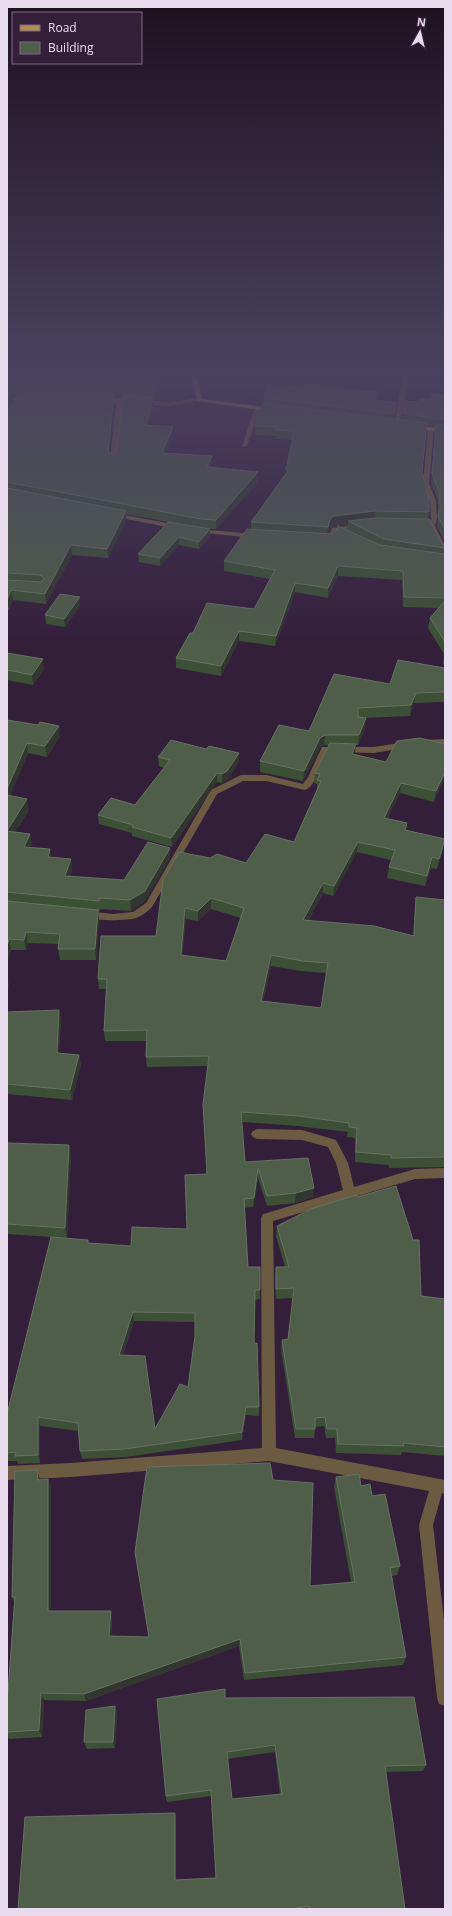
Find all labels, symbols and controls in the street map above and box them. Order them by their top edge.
legend [12,12,142,64]
north arrow [400,12,440,52]
text: N [416,14,427,30]
text: Road [48,19,77,36]
text: Building [48,39,94,56]

